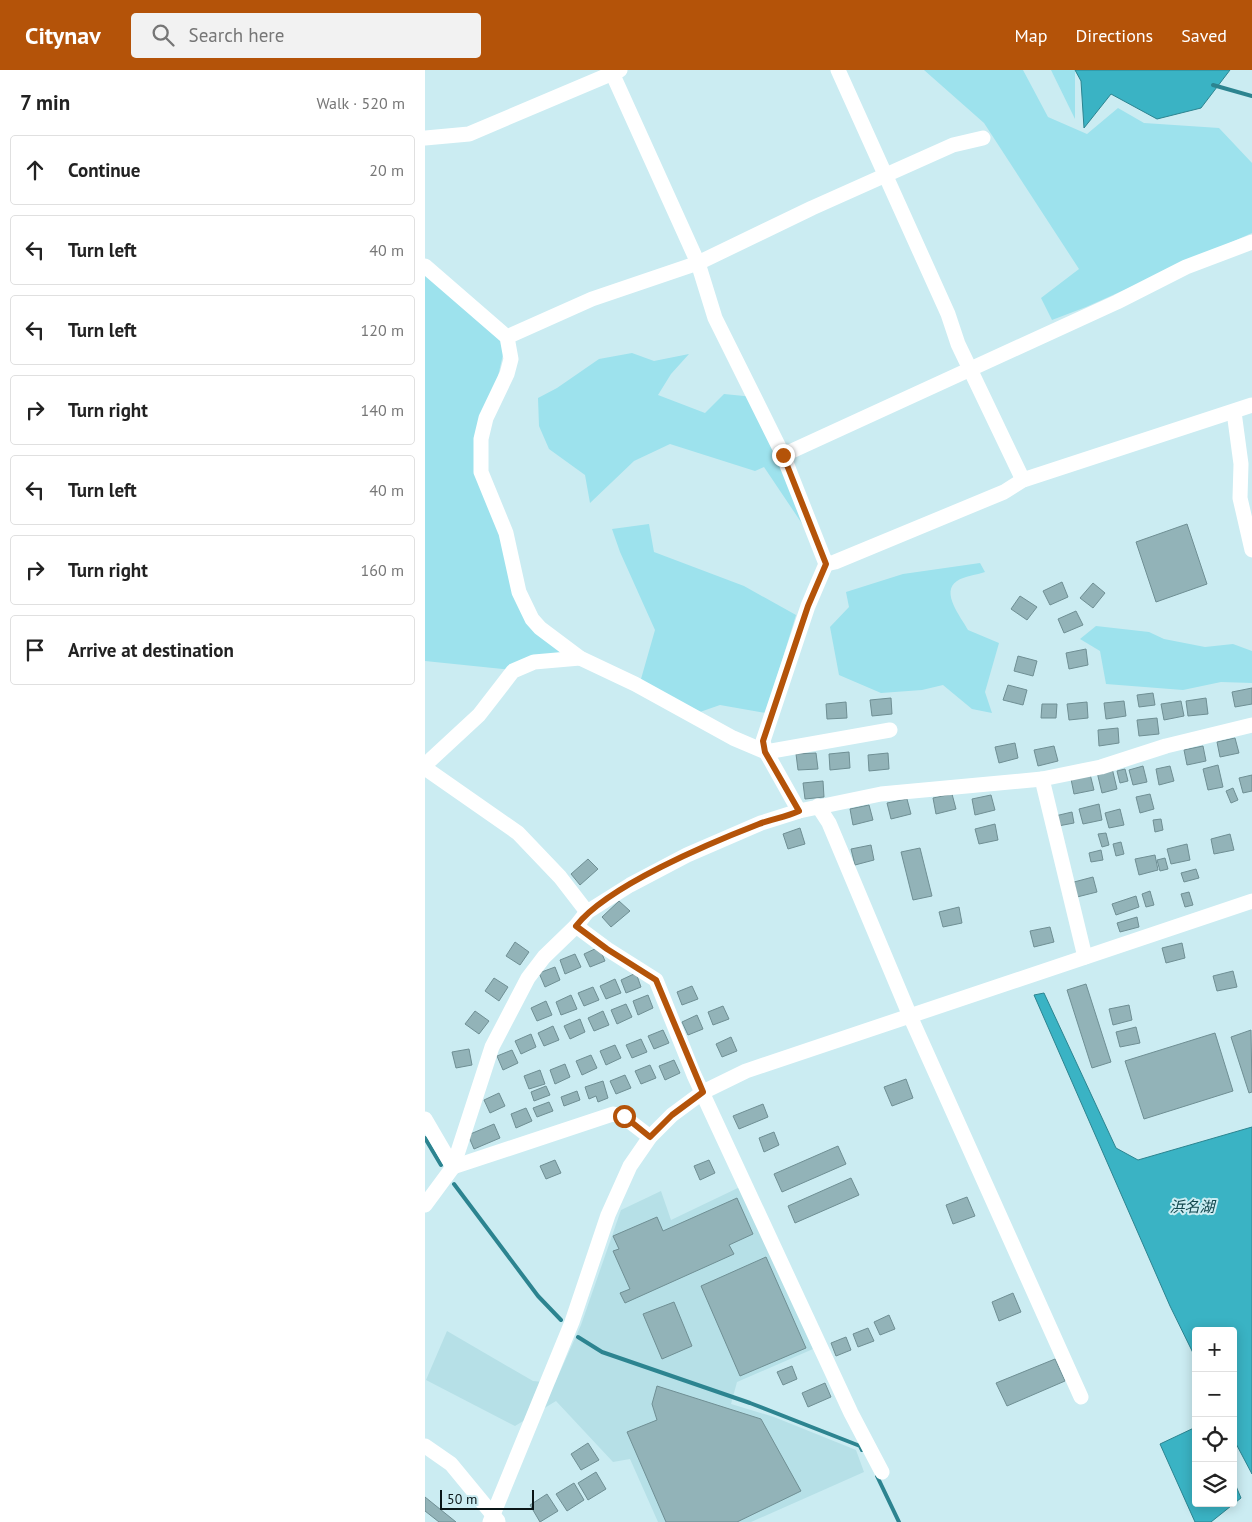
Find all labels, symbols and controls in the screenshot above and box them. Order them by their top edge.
search box [131,13,481,58]
text: Citynav [25,20,101,51]
icon: search [149,21,177,49]
text: Search here [189,23,284,47]
text: Map [1015,24,1047,47]
text: Directions [1075,24,1153,47]
text: Saved [1181,24,1227,47]
text: 7 min [20,89,70,116]
text: Walk · 520 m [316,93,405,113]
icon: ahead [21,156,49,184]
text: Continue [68,158,140,182]
text: 20 m [369,160,404,180]
icon: left [21,236,49,264]
text: Turn left [68,238,137,262]
text: 40 m [369,240,404,260]
icon: left [21,316,49,344]
text: Turn left [68,318,137,342]
text: 120 m [361,320,404,340]
icon: right [21,396,49,424]
text: Turn right [68,398,148,422]
text: 140 m [361,400,404,420]
route end [772,444,795,467]
icon: left [21,476,49,504]
text: Turn left [68,478,137,502]
text: 40 m [369,480,404,500]
icon: right [21,556,49,584]
text: Turn right [68,558,148,582]
text: 160 m [361,560,404,580]
icon: arrive [21,636,49,664]
text: Arrive at destination [68,638,234,662]
route start [613,1105,636,1128]
water label: 浜名湖 [1169,1197,1216,1216]
map controls [1192,1327,1237,1507]
button: + [1192,1327,1237,1372]
button: − [1192,1372,1237,1417]
button: locate [1192,1417,1237,1462]
button: layers [1192,1462,1237,1507]
scale bar [440,1487,534,1510]
text: 50 m [447,1490,477,1508]

